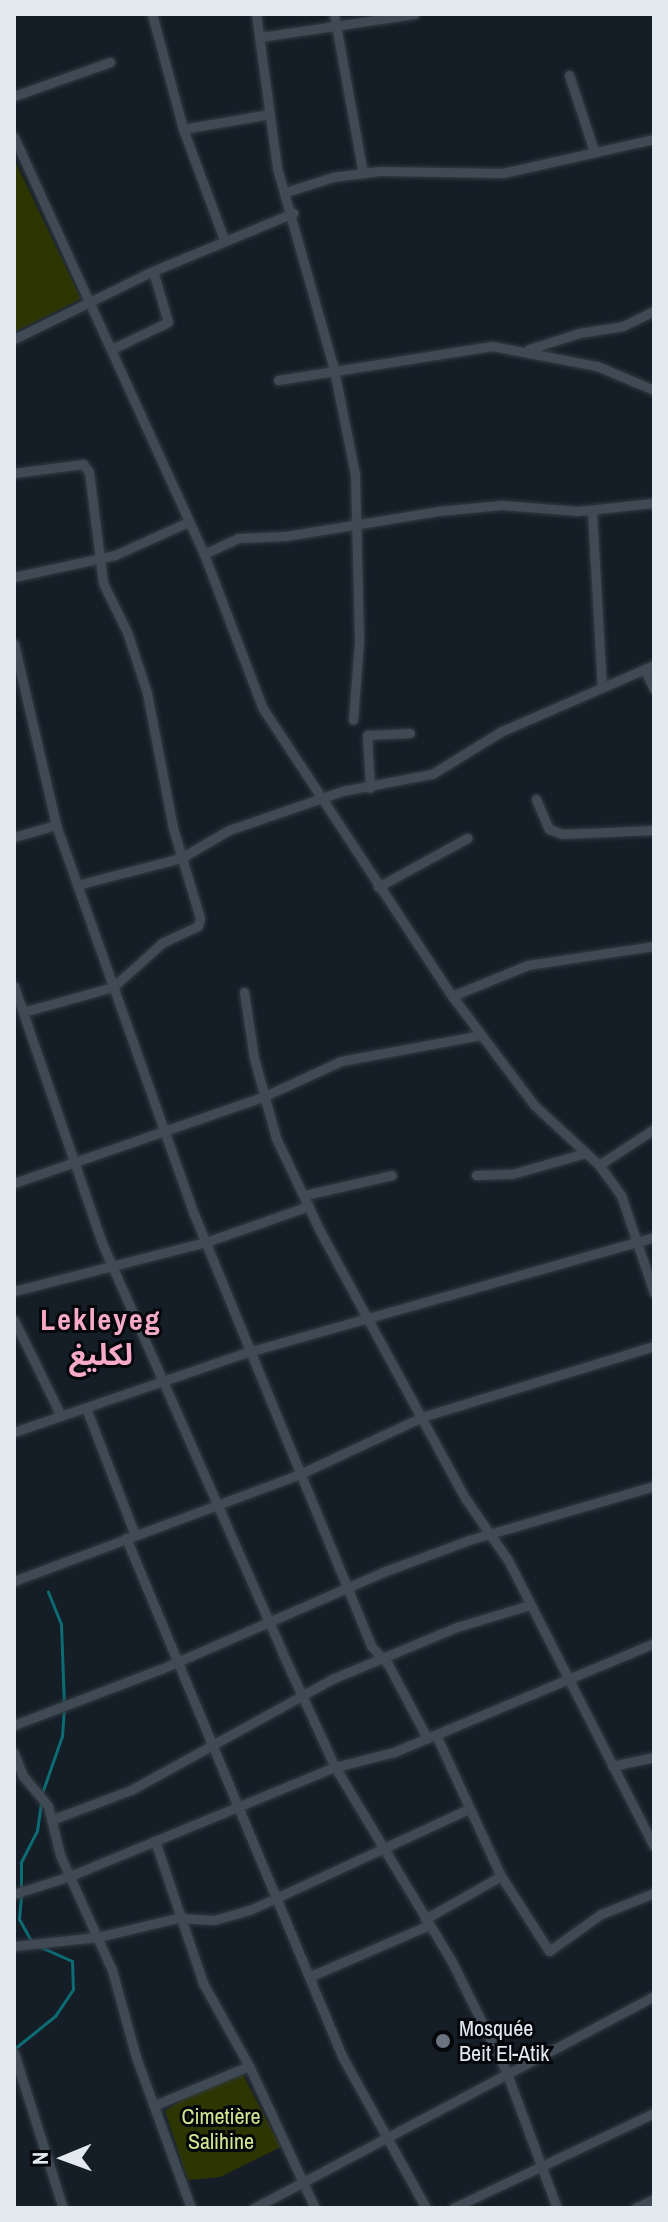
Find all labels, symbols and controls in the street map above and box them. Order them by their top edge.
district label: Lekleyeg لكليغ [40,1301,162,1372]
place label: Mosquée Beit El-Atik [459,2015,549,2066]
marker: Mosquée Beit El-Atik [434,2032,452,2050]
park label: Cimetière Salihine [181,2103,261,2154]
north arrow [24,2118,104,2198]
text: N [25,2152,55,2165]

